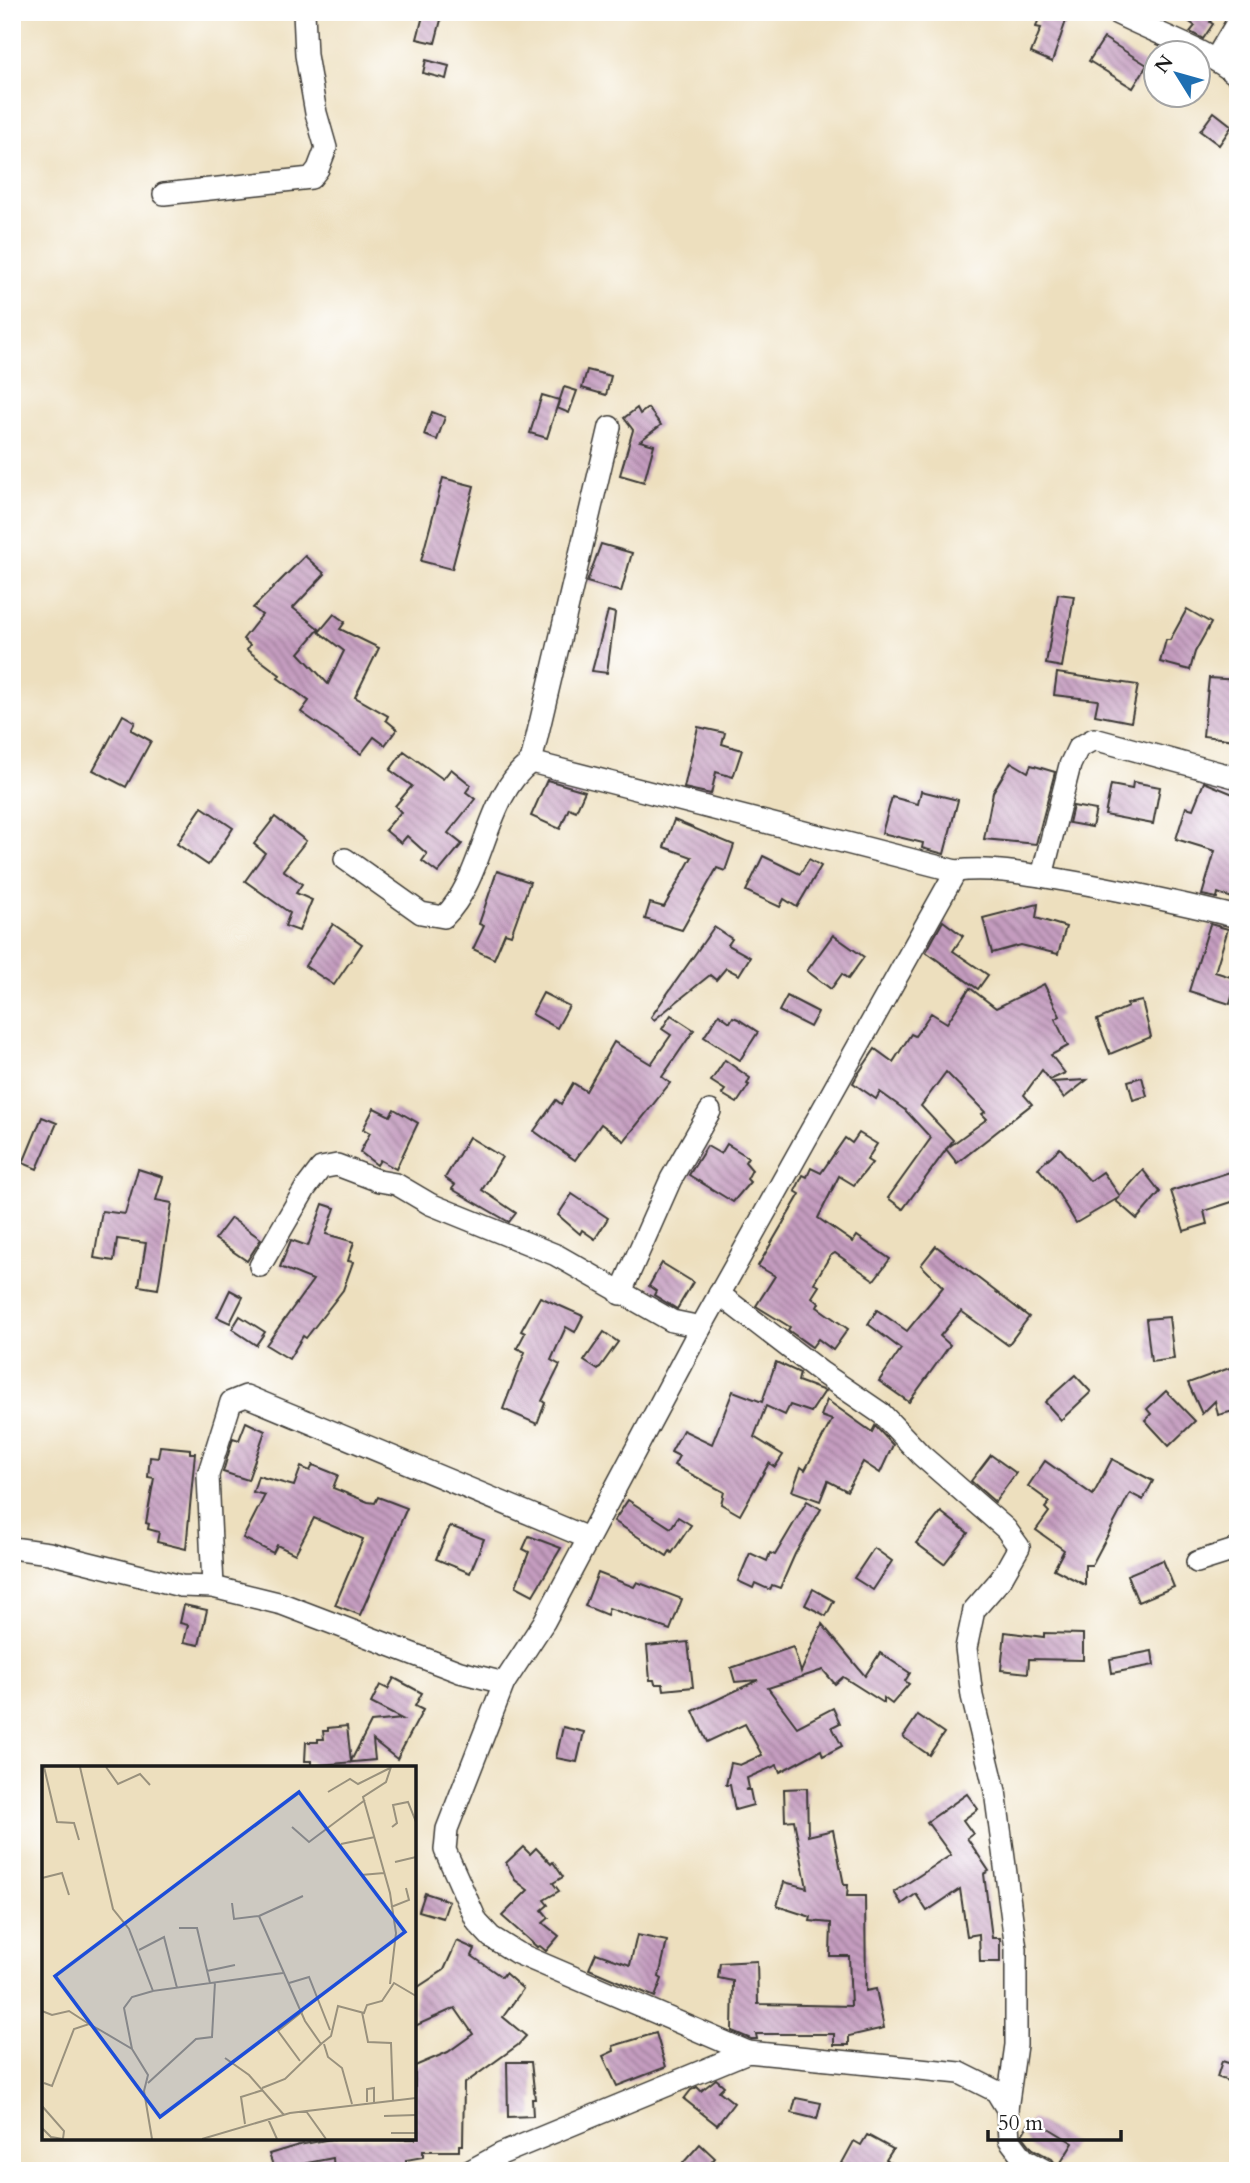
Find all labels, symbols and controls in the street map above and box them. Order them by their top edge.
north arrow [1142,38,1212,108]
text: N [1149,50,1180,79]
inset map [42,1766,416,2141]
scale bar [988,2099,1120,2143]
text: 50 m [998,2109,1043,2138]

